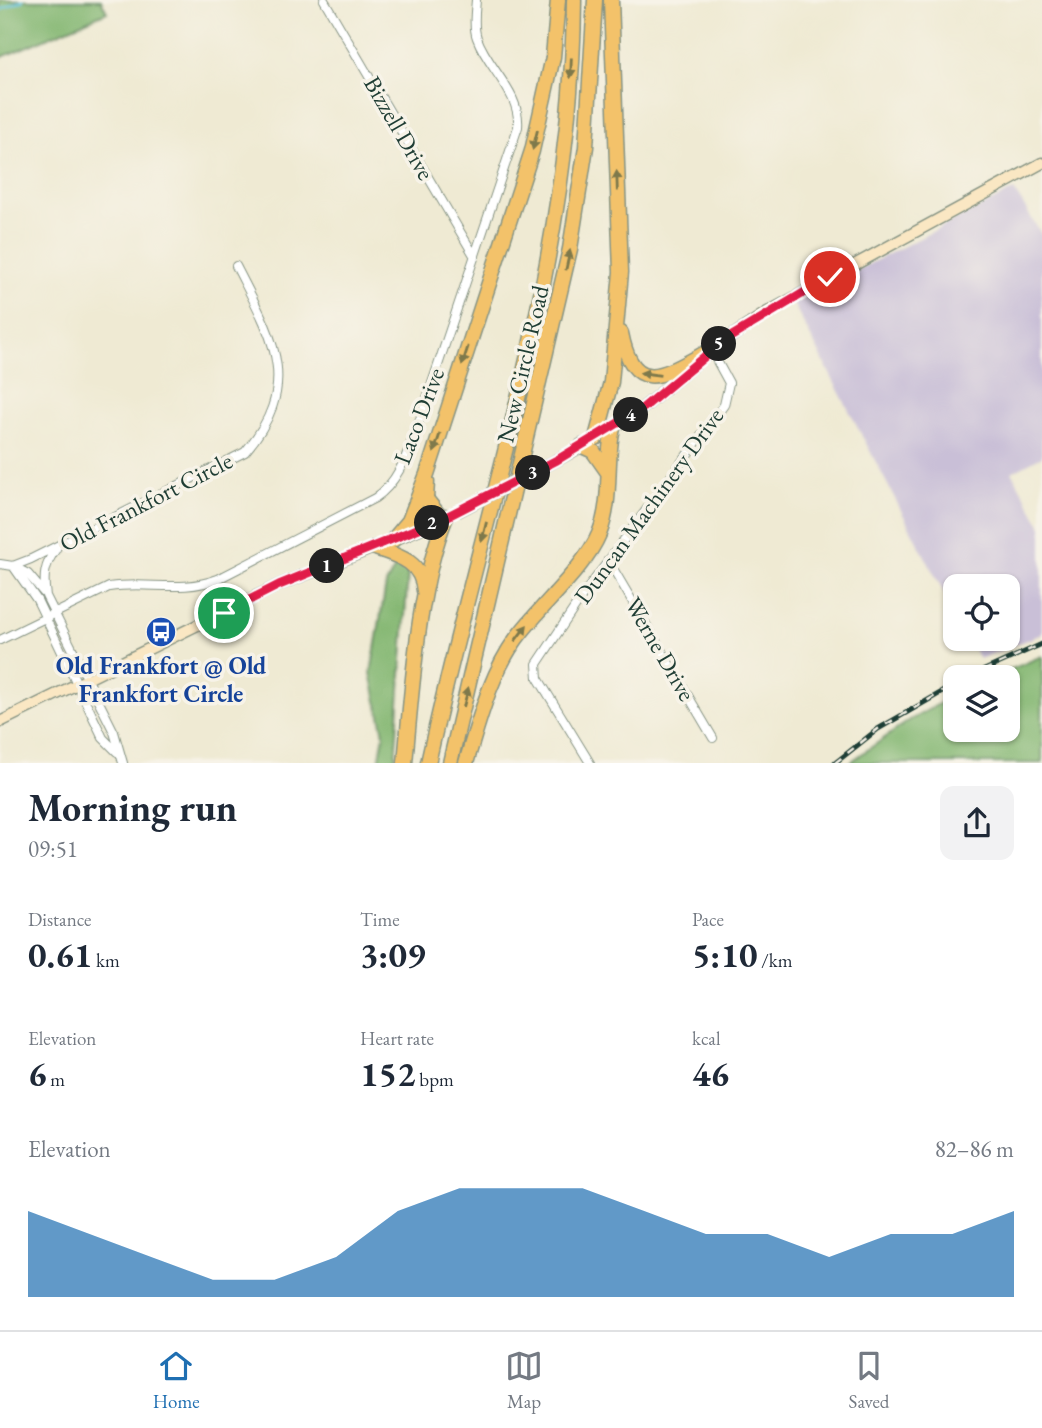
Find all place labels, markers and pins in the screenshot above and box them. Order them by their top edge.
pin [800,247,860,307]
pin: 5 [702,326,736,362]
pin: 4 [614,398,648,432]
pin: 3 [516,456,550,490]
pin: 2 [414,505,450,540]
pin: 1 [310,548,344,584]
pin [194,583,254,643]
bus stop icon: Old Frankfort @ Old Frankfort Circle [144,615,178,649]
place label: Old Frankfort @ Old Frankfort Circle [56,650,267,709]

